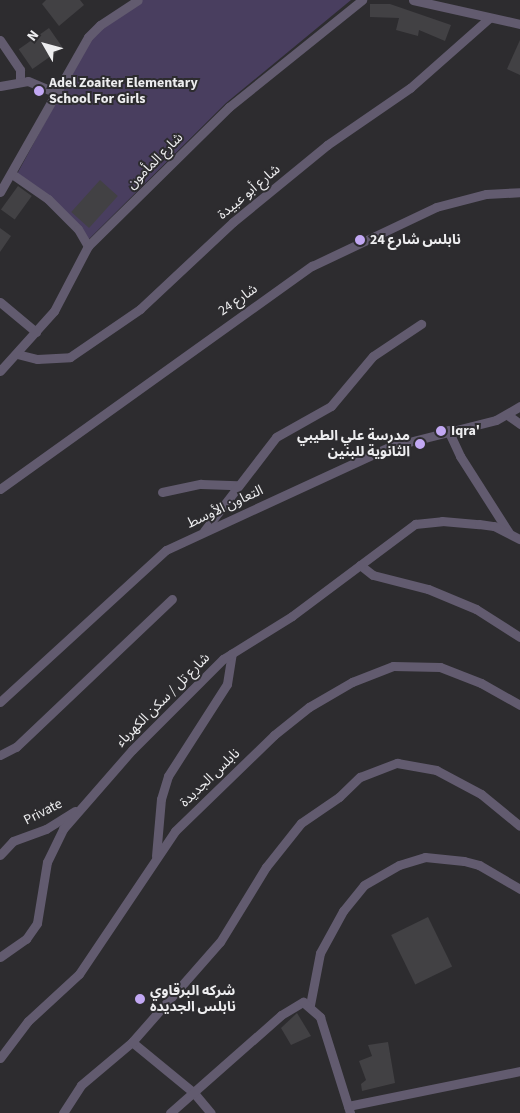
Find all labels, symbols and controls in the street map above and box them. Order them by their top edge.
north arrow [20,20,70,70]
text: N [22,26,44,46]
place label: Adel Zoaiter Elementary School For Girls [49,75,198,108]
marker: Adel Zoaiter Elementary School For Girls [33,85,45,97]
street label: شارع المأمون [123,129,187,193]
street label: شارع أبو عبيدة [214,161,284,223]
place label: نابلس شارع 24 [370,232,461,248]
marker: نابلس شارع 24 [354,234,366,246]
street label: شارع 24 [215,280,261,320]
place label: Iqra' [451,423,480,439]
marker: Iqra' [435,425,447,437]
place label: مدرسة علي الطيبي الثانوية للبنين [297,428,410,461]
marker: مدرسة علي الطيبي الثانوية للبنين [414,438,426,450]
street label: التعاون الأوسط [184,482,266,532]
street label: شارع تل / سكن الكهرباء [113,650,213,750]
street label: نابلس الجديدة [176,745,244,811]
street label: Private [21,795,65,829]
place label: شركه البرقاوي نابلس الجديده [150,983,236,1016]
marker: شركه البرقاوي نابلس الجديده [134,993,146,1005]

